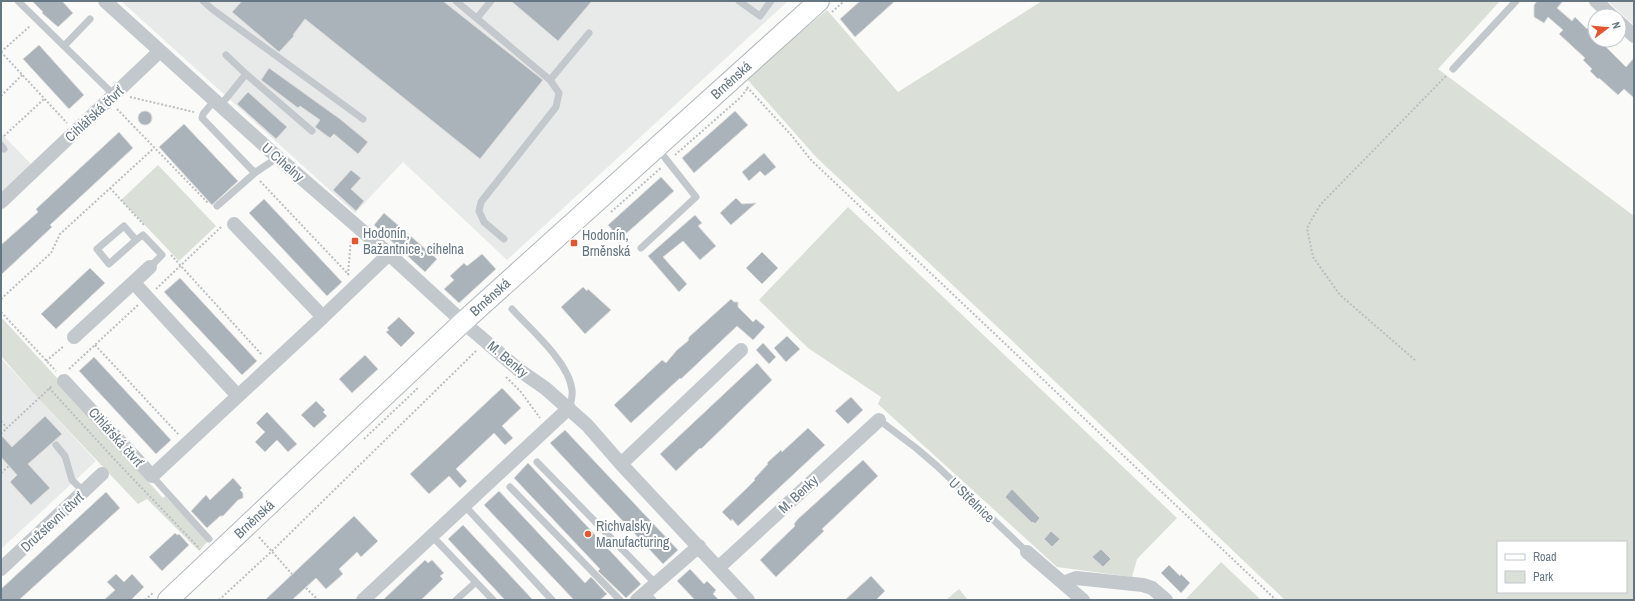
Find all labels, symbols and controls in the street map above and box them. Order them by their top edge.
north arrow [1587,8,1627,48]
text: N [1609,20,1624,30]
street label: Brněnská [707,57,755,103]
street label: Cihlářská čtvrť [61,82,128,146]
street label: U Cihelny [258,139,308,185]
place label: Hodonín, Bažantnice, cihelna [363,224,464,258]
place label: Hodonín, Brněnská [582,226,631,260]
marker: Hodonín, Bažantnice, cihelna [350,236,360,246]
marker: Hodonín, Brněnská [569,238,579,248]
street label: Brněnská [466,274,514,320]
street label: M. Benky [484,337,532,381]
street label: Cihlářská čtvrť [85,404,148,471]
street label: M. Benky [774,471,822,517]
street label: U Střelnice [945,474,999,526]
street label: Družstevní čtvrť [17,488,88,556]
street label: Brněnská [230,495,278,542]
place label: Richvalsky Manufacturing [596,517,670,551]
marker: Richvalsky Manufacturing [583,529,593,539]
legend [1497,541,1627,593]
text: Road [1533,549,1557,565]
text: Park [1533,569,1553,585]

